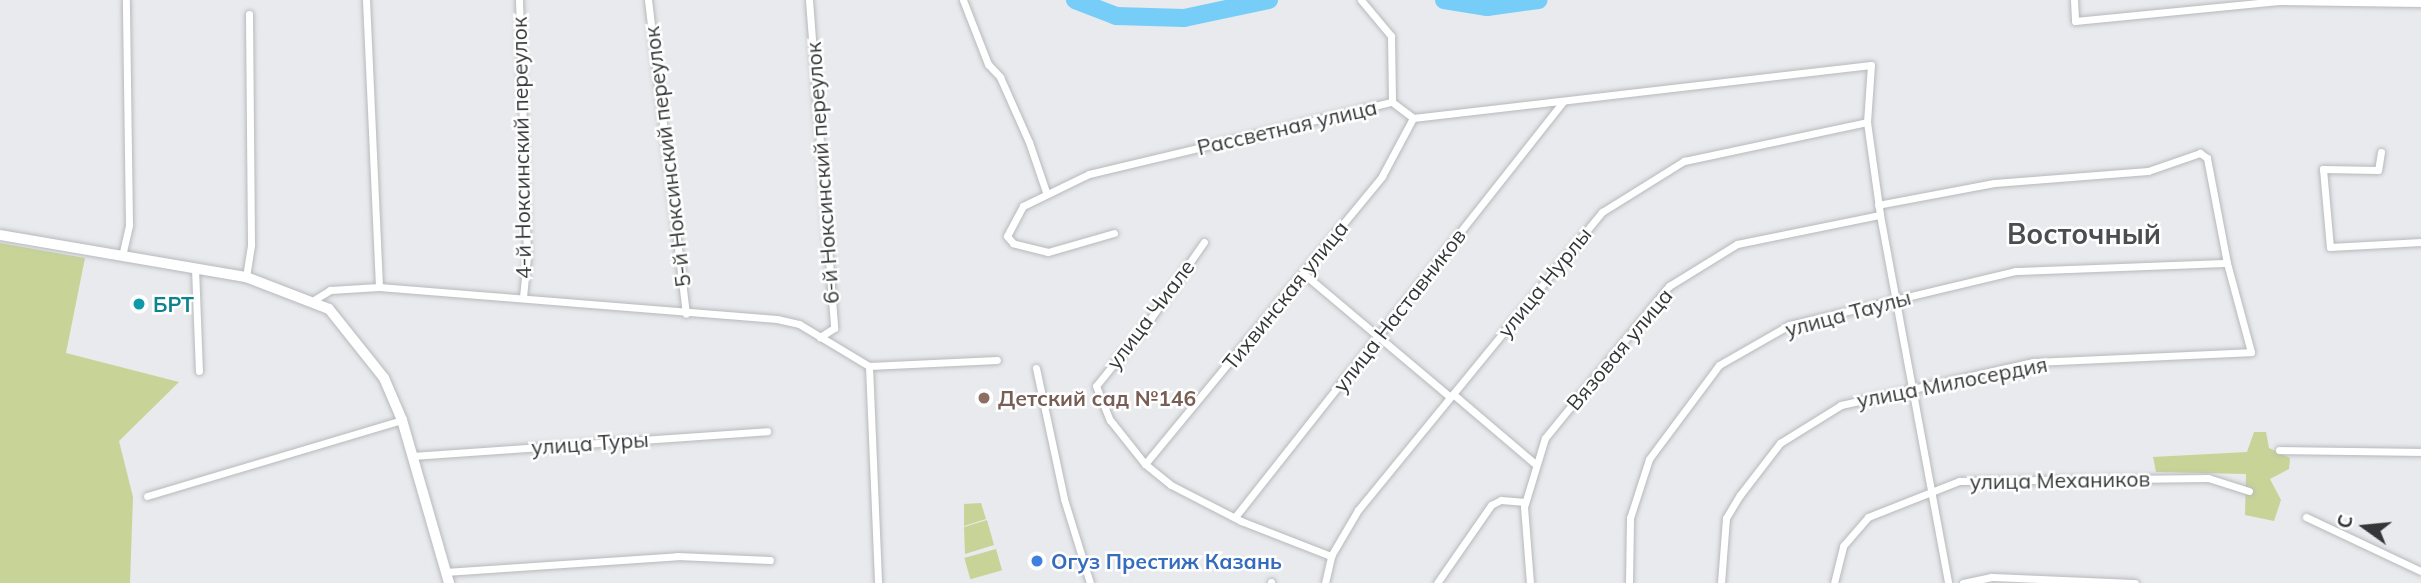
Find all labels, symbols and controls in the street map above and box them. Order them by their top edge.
street label: 4-й Ноксинский переулок [506,17,536,279]
street label: 5-й Ноксинский переулок [639,25,695,289]
street label: 6-й Ноксинский переулок [800,41,844,305]
street label: Рассветная улица [1195,94,1379,160]
street label: Тихвинская улица [1217,215,1353,375]
district label: Восточный [2007,217,2161,251]
street label: улица Нурлы [1492,222,1596,342]
street label: улица Наставников [1327,223,1471,397]
street label: улица Чиале [1101,254,1199,374]
street label: Вязовая улица [1561,283,1677,415]
street label: улица Таулы [1782,284,1914,342]
place label: БРТ [153,291,194,317]
marker: БРТ [131,296,147,312]
street label: улица Милосердия [1855,351,2049,413]
place label: Детский сад №146 [998,385,1196,411]
marker: Детский сад №146 [976,390,992,406]
street label: улица Туры [530,426,650,460]
street label: улица Механиков [1970,466,2150,494]
north arrow [2330,492,2400,562]
text: С [2331,512,2358,531]
place label: Огуз Престиж Казань [1051,548,1282,574]
marker: Огуз Престиж Казань [1029,553,1045,569]

